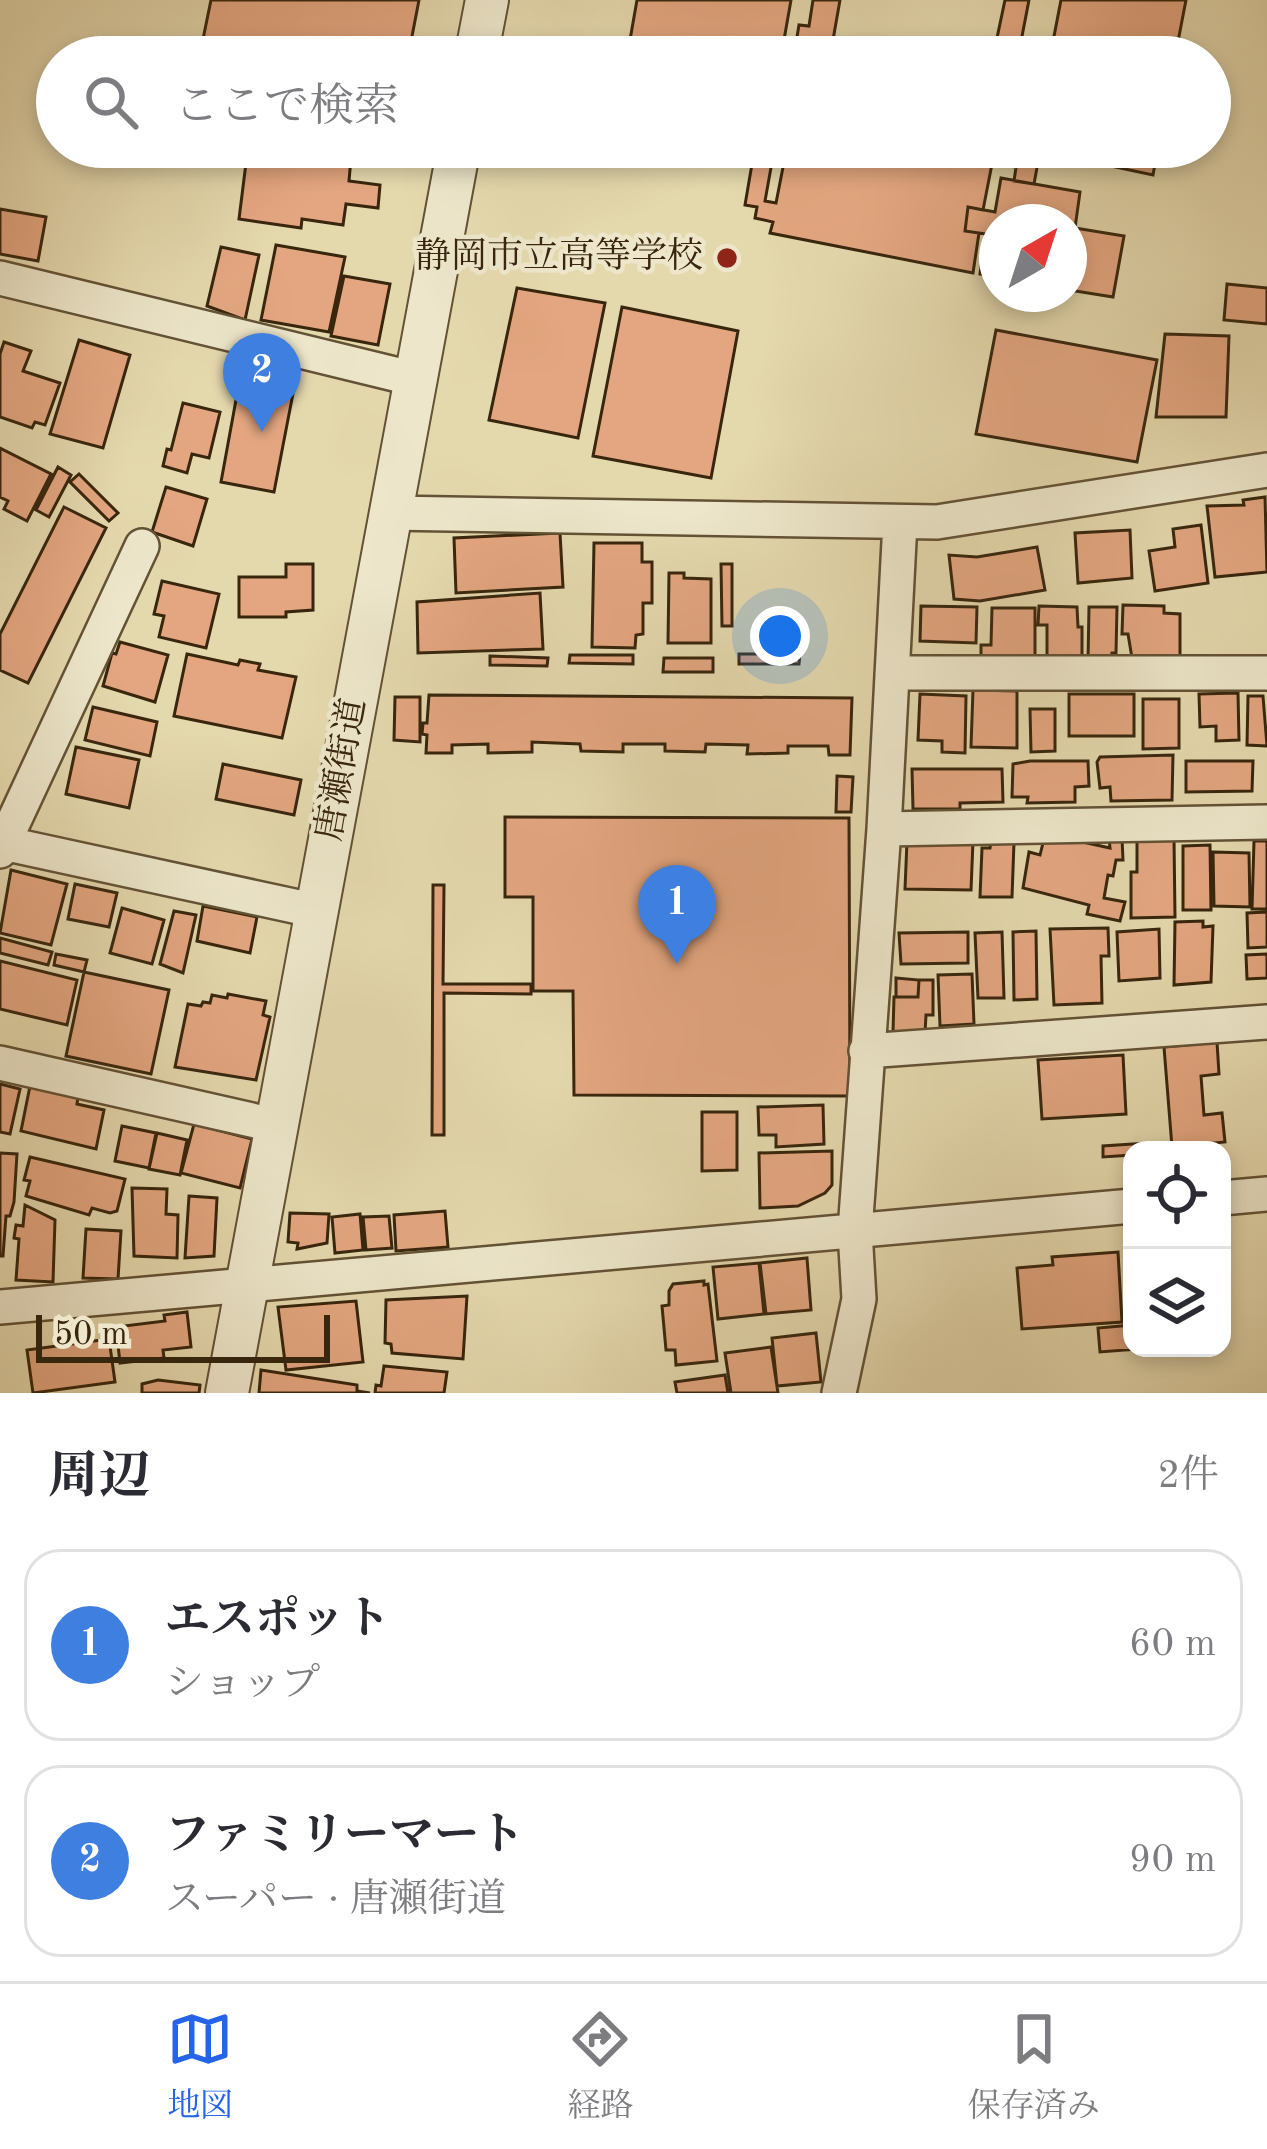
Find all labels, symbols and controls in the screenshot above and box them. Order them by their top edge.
search box [36,36,1231,168]
icon: search [78,69,144,135]
text: ここで検索 [174,86,399,131]
north arrow [979,204,1087,312]
place label: 静岡市立高等学校 [415,236,703,276]
marker: 静岡市立高等学校 [714,245,740,271]
pin: 2 [223,333,301,432]
your location [750,606,810,666]
street label: 唐瀬街道 [309,695,373,844]
pin: 1 [638,865,716,964]
map controls [1123,1141,1231,1357]
button: locate [1123,1141,1231,1249]
button: layers [1123,1249,1231,1357]
scale bar [36,1309,330,1362]
text: 50 m [54,1319,128,1352]
text: 周辺 [48,1453,150,1504]
text: 2件 [1157,1457,1219,1496]
text: エスポット [165,1599,390,1644]
text: 1 [79,1625,101,1664]
text: 60 m [1129,1625,1216,1664]
text: ショップ [165,1665,320,1704]
text: ファミリーマート [165,1815,524,1860]
text: 2 [79,1841,101,1880]
text: 90 m [1129,1841,1216,1880]
text: スーパー · 唐瀬街道 [165,1881,506,1920]
tab: 地図 [167,2006,233,2128]
tab: 経路 [567,2006,633,2128]
tab: 保存済み [968,2006,1100,2128]

